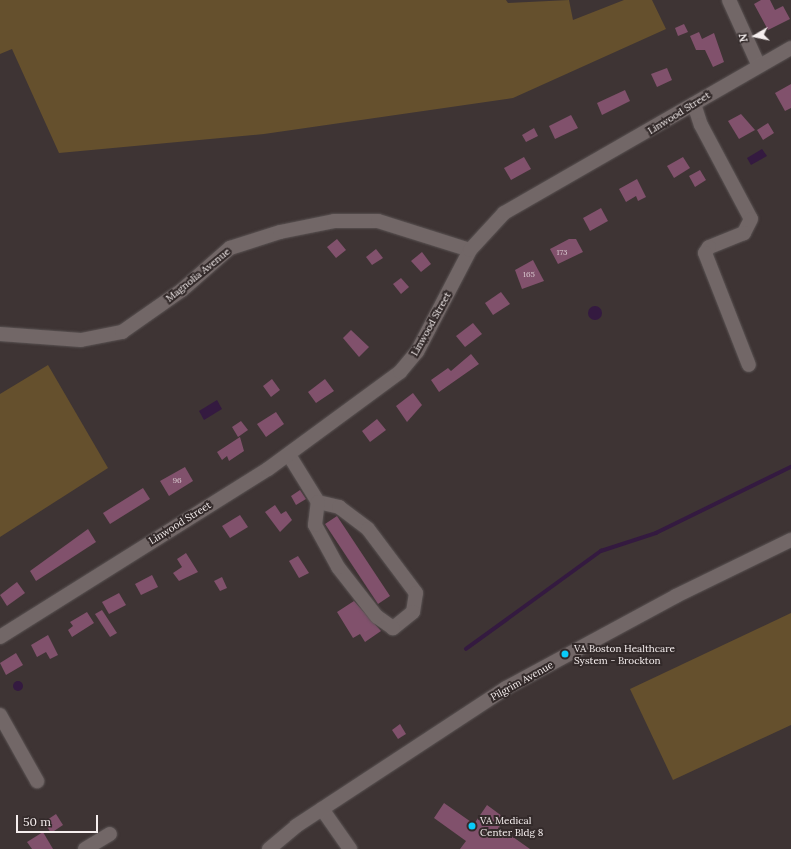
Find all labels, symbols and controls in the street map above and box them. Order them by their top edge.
north arrow [735,16,775,56]
text: N [736,33,751,43]
street label: Linwood Street [646,89,712,137]
street label: Magnolia Avenue [164,245,232,305]
house number: 173 [556,248,568,258]
house number: 165 [523,270,535,280]
street label: Linwood Street [409,290,453,358]
house number: 96 [172,476,182,486]
street label: Linwood Street [147,499,213,547]
place label: VA Boston Healthcare System - Brockton [574,642,675,666]
marker: VA Boston Healthcare System - Brockton [559,648,571,660]
street label: Pilgrim Avenue [489,659,555,703]
scale bar [18,807,100,833]
text: 50 m [23,814,51,829]
place label: VA Medical Center Bldg 8 [480,814,543,838]
marker: VA Medical Center Bldg 8 [467,821,477,831]

